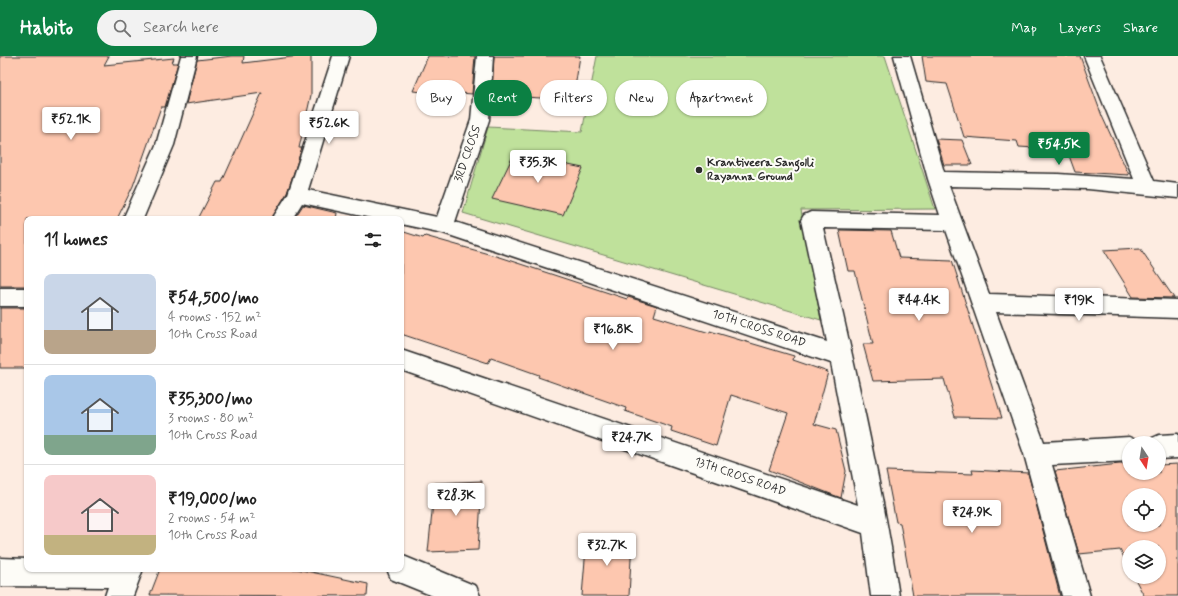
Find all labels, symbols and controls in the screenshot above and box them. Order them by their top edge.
search box [97,10,377,46]
text: Habito [20,16,73,41]
icon: search [111,17,133,39]
text: Search here [143,18,219,38]
text: Map [1011,19,1037,37]
text: Layers [1059,19,1101,37]
text: Share [1123,19,1158,37]
chip: Buy [416,80,466,116]
chip: Rent [474,80,532,116]
chip: Filters [540,80,607,116]
chip: New [615,80,668,116]
chip: Apartment [676,80,767,116]
pin: ₹52.1K [38,107,104,141]
text: ₹52.1K [51,111,91,128]
pin: ₹52.6K [296,111,362,145]
text: ₹52.6K [309,115,349,132]
street label: 3RD CROSS [451,123,485,185]
pin: ₹54.5K [1026,132,1092,166]
text: ₹54.5K [1038,136,1080,153]
pin: ₹35.3K [505,150,571,184]
text: ₹35.3K [519,154,557,171]
place label: Krantiveera Sangolli Rayanna Ground [707,155,814,185]
marker: Krantiveera Sangolli Rayanna Ground [694,165,704,175]
text: 11 homes [44,229,108,251]
icon: filters [362,229,384,251]
text: ₹54,500/mo [168,287,259,309]
pin: ₹44.4K [886,288,952,322]
pin: ₹19K [1055,288,1103,322]
icon: home [76,290,124,338]
text: ₹44.4K [898,292,940,309]
text: ₹19K [1064,292,1094,309]
street label: 10TH CROSS ROAD [710,306,808,352]
text: 4 rooms · 152 m² [168,309,261,326]
pin: ₹16.8K [580,317,646,351]
text: ₹16.8K [593,321,633,338]
text: 10th Cross Road [168,326,257,343]
text: ₹35,300/mo [168,388,253,410]
icon: home [76,391,124,439]
text: 3 rooms · 80 m² [168,410,254,427]
pin: ₹24.7K [599,425,665,459]
text: 10th Cross Road [168,427,257,444]
text: ₹24.7K [611,429,653,446]
north arrow [1122,436,1166,480]
map controls [1122,436,1166,584]
street label: 13TH CROSS ROAD [692,454,788,500]
pin: ₹28.3K [423,483,489,517]
text: ₹28.3K [437,487,475,504]
text: ₹19,000/mo [168,488,257,510]
button: locate [1122,488,1166,532]
icon: home [76,491,124,539]
pin: ₹24.9K [939,500,1005,534]
text: ₹24.9K [952,504,992,521]
text: 2 rooms · 54 m² [168,510,255,527]
text: 10th Cross Road [168,527,257,544]
pin: ₹32.7K [574,533,640,567]
text: ₹32.7K [587,537,627,554]
button: layers [1122,540,1166,584]

